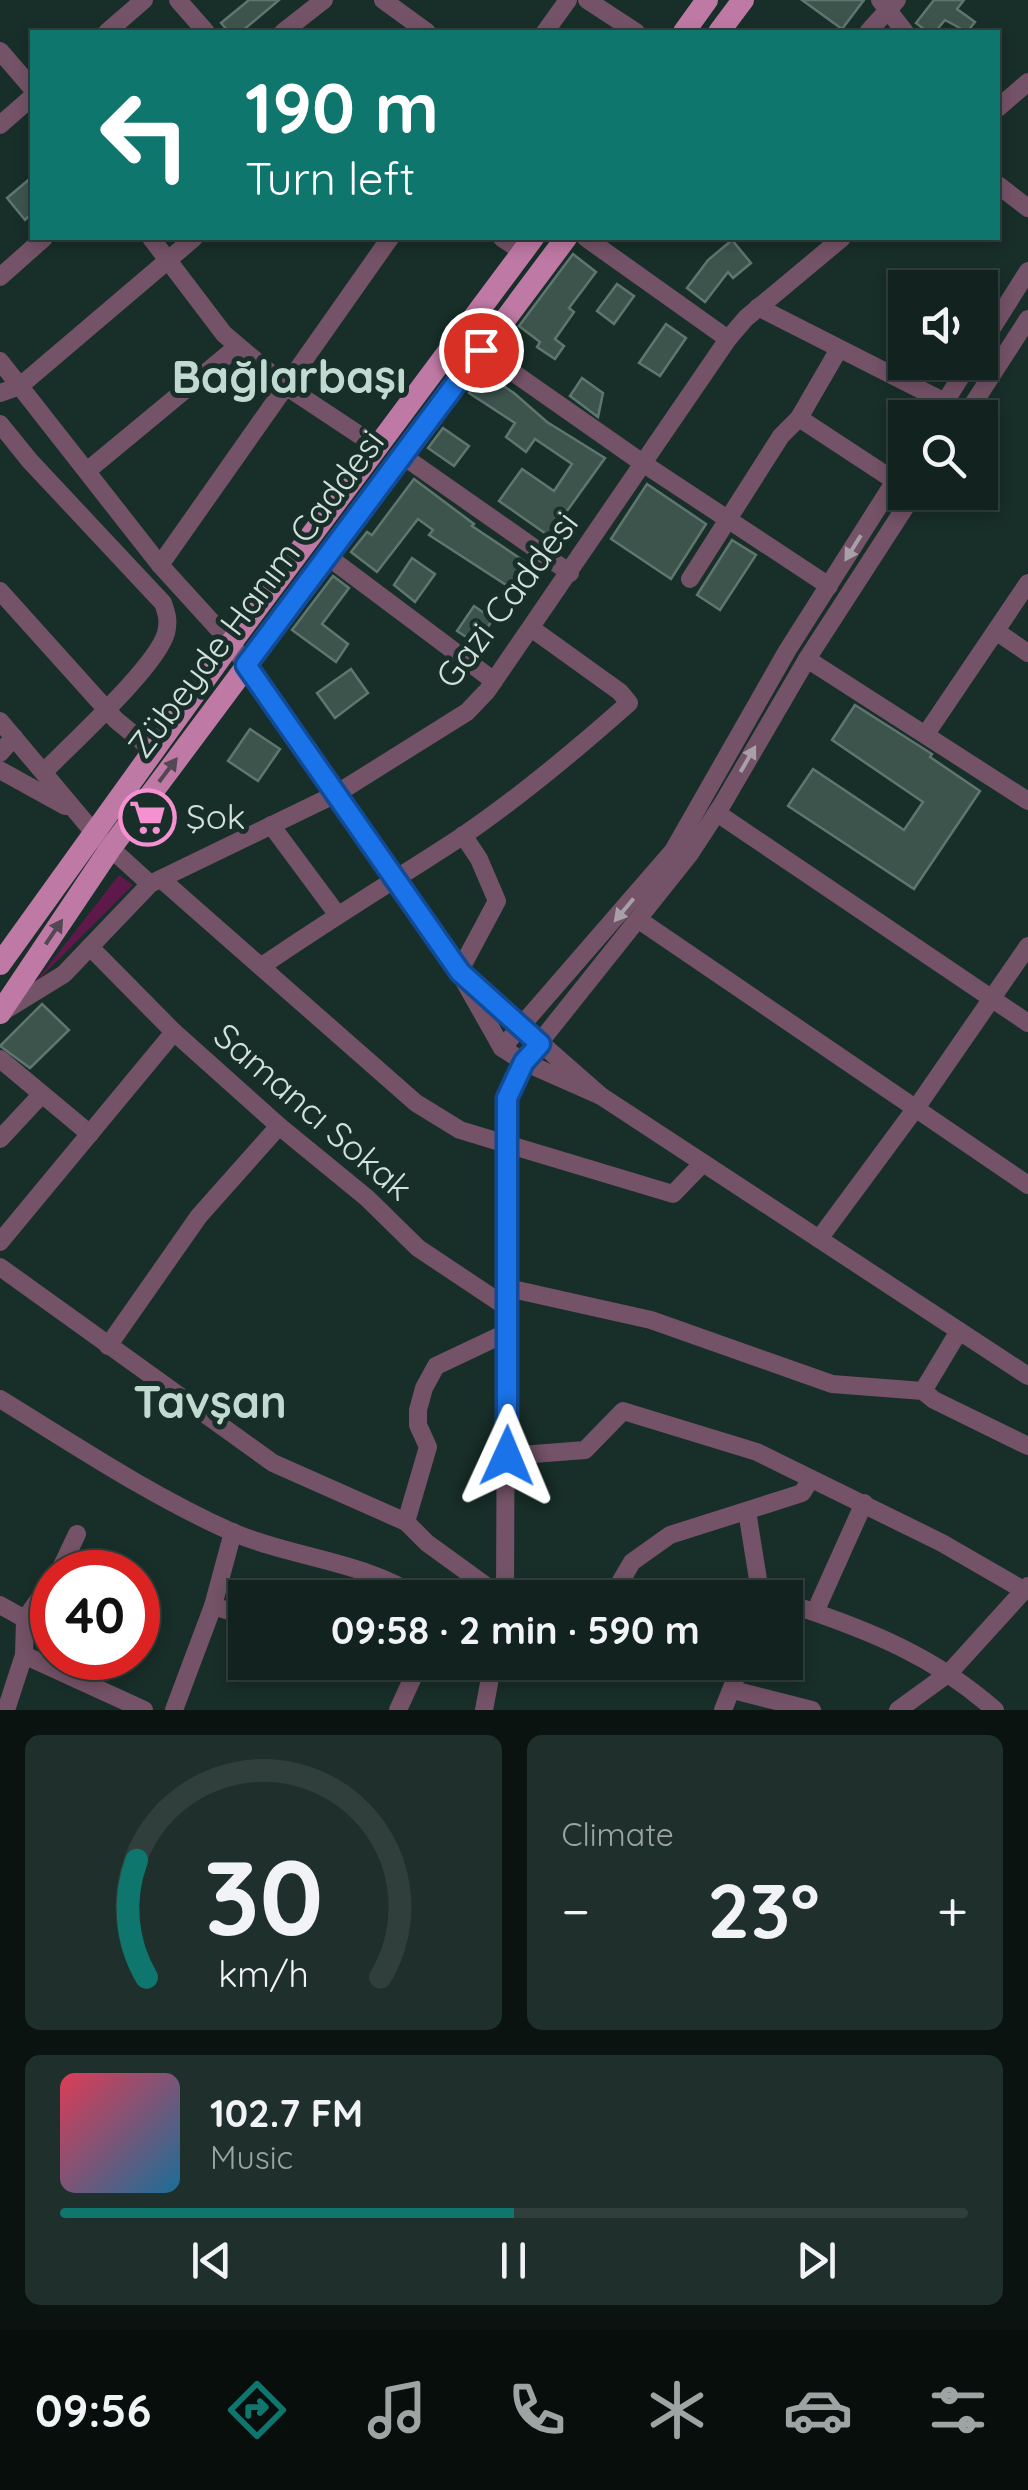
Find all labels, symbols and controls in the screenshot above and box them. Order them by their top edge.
text: 190 m [245,63,439,151]
icon: left [80,70,210,200]
text: Turn left [245,150,415,206]
map controls [888,270,998,510]
button: sound [888,270,998,380]
pin [439,308,524,393]
icon: arrive [454,323,509,378]
district label: Bağlarbaşı [171,348,407,404]
button: search [888,400,998,510]
street label: Zübeyde Hanım Caddesi [118,421,393,766]
street label: Gazi Caddesi [425,502,587,697]
one-way arrow [844,534,862,561]
one-way arrow [740,745,757,774]
one-way arrow [157,757,177,783]
supermarket icon: Şok [117,787,177,847]
place label: Şok [186,794,246,838]
one-way arrow [613,898,635,923]
one-way arrow [44,918,63,945]
street label: Samancı Sokak [205,1013,422,1209]
district label: Tavşan [133,1373,287,1429]
position arrow [455,1404,559,1508]
speed limit sign: 40 [30,1550,160,1680]
text: 09:58 · 2 min · 590 m [331,1606,700,1654]
text: Climate [562,1814,674,1854]
text: 30 [203,1831,323,1961]
text: 23° [707,1863,820,1957]
text: − [562,1876,590,1945]
text: + [937,1876,968,1945]
text: km/h [218,1951,309,1996]
text: 102.7 FM [210,2089,363,2137]
text: Music [210,2137,293,2177]
icon: previous [184,2233,239,2288]
icon: pause [486,2233,541,2288]
icon: next [789,2233,844,2288]
icon: directions [222,2375,292,2445]
icon: music [362,2375,432,2445]
icon: phone [502,2375,572,2445]
icon: climate [642,2375,712,2445]
icon: car [783,2375,853,2445]
icon: filters [923,2375,993,2445]
text: 09:56 [35,2382,151,2438]

